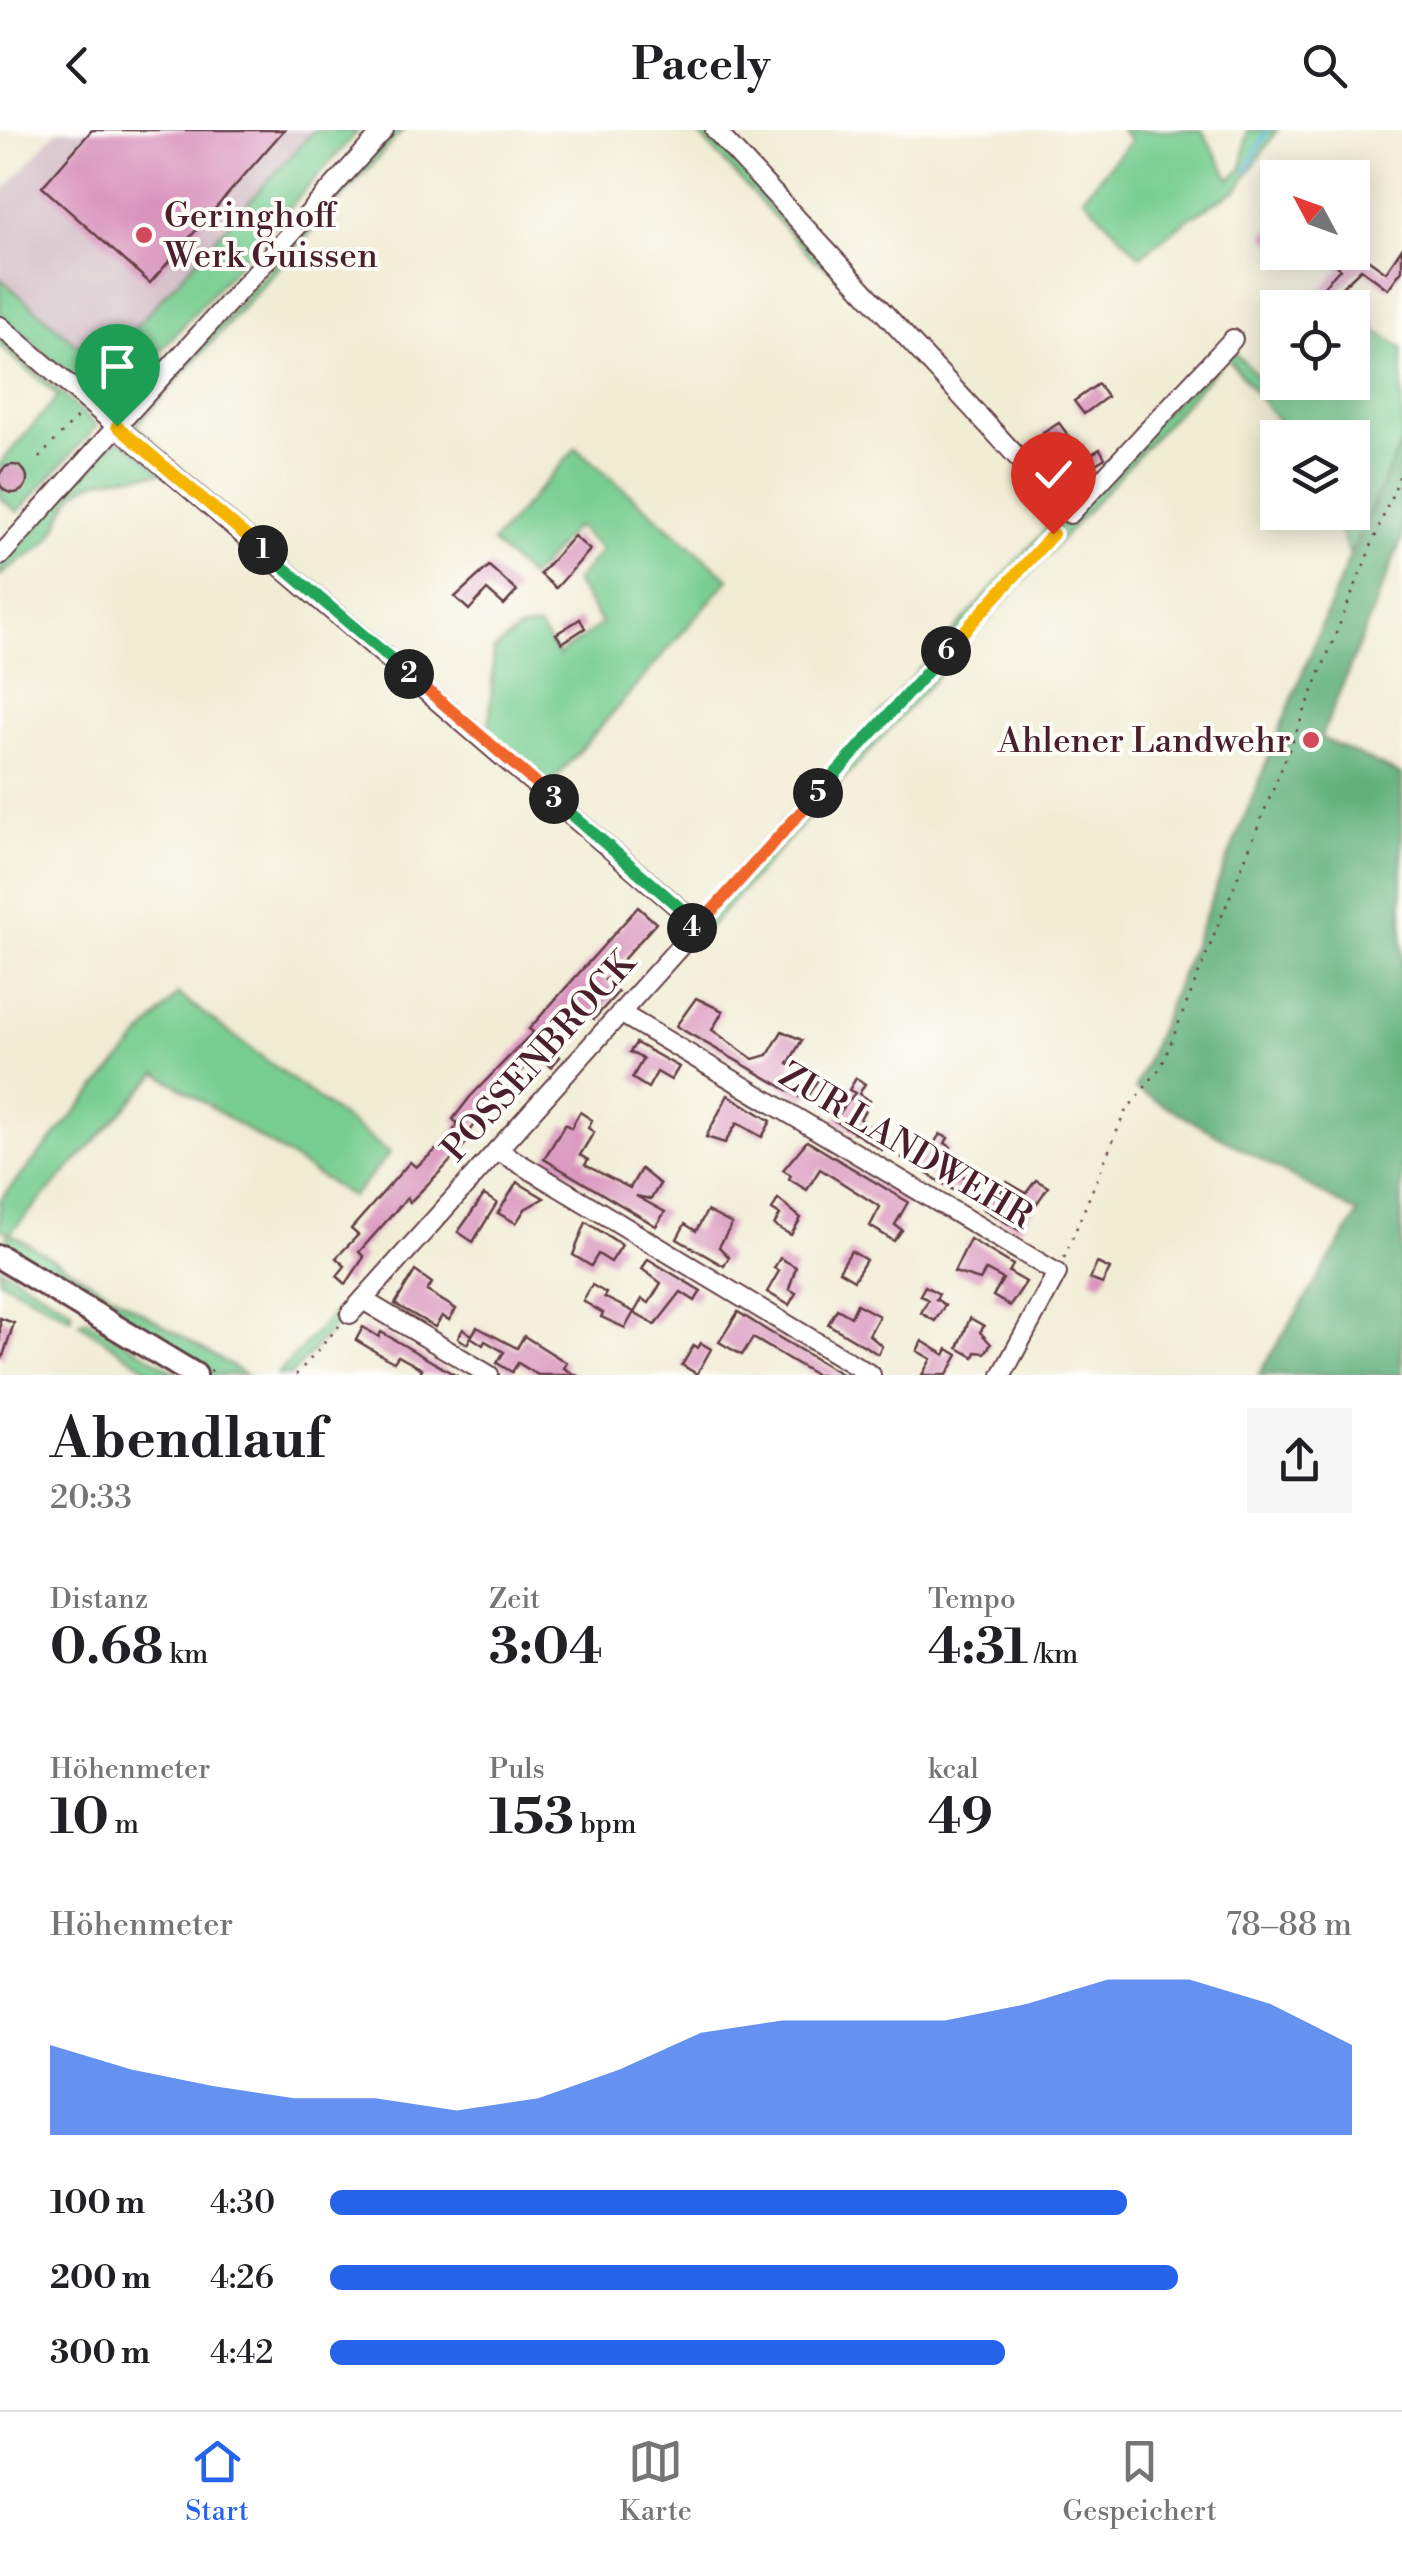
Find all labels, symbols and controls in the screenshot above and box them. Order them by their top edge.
text: Pacely [632,37,770,94]
icon: back [50,38,105,93]
icon: search [1297,38,1352,93]
north arrow [1260,160,1370,270]
map controls [1260,160,1370,530]
place label: Geringhoff Werk Guissen [163,195,378,278]
marker: Geringhoff Werk Guissen [133,224,155,246]
button: locate [1260,290,1370,400]
pin [75,324,160,427]
icon: arrive [90,339,145,394]
button: layers [1260,420,1370,530]
pin [1011,432,1096,535]
icon: check [1026,447,1081,502]
pin: 1 [238,525,288,575]
text: 1 [256,532,270,567]
pin: 6 [921,626,971,676]
text: 6 [937,633,955,668]
pin: 2 [384,649,434,699]
text: 2 [400,656,418,691]
place label: Ahlener Landwehr [997,720,1291,763]
marker: Ahlener Landwehr [1300,729,1322,751]
pin: 5 [793,768,843,818]
pin: 3 [529,774,579,824]
text: 5 [809,775,827,810]
text: 3 [546,781,562,816]
pin: 4 [667,903,717,953]
text: 4 [683,910,701,945]
street label: POSSENBROCK [434,941,646,1171]
street label: ZUR LANDWEHR [771,1054,1040,1239]
text: Abendlauf [50,1406,325,1475]
button: share [1247,1408,1352,1513]
text: 20:33 [50,1478,132,1518]
text: Distanz [50,1582,148,1617]
text: Zeit [489,1582,540,1617]
text: Tempo [928,1582,1016,1617]
text: 0.68 [50,1617,163,1679]
text: 3:04 [489,1617,603,1679]
text: 4:31 [928,1617,1028,1679]
text: km [163,1637,208,1672]
text: /km [1028,1637,1078,1672]
text: Höhenmeter [50,1752,210,1787]
text: Puls [489,1752,545,1787]
text: kcal [928,1752,979,1787]
text: 10 [50,1787,109,1849]
text: 153 [489,1787,574,1849]
text: 49 [928,1787,993,1849]
text: m [109,1807,139,1842]
text: bpm [574,1807,637,1842]
text: Höhenmeter [50,1905,233,1945]
text: 78–88 m [1226,1905,1352,1945]
text: 100 m [50,2183,145,2223]
text: 4:30 [210,2183,275,2223]
text: 200 m [50,2258,151,2298]
text: 4:26 [210,2258,274,2298]
text: 300 m [50,2333,150,2373]
text: 4:42 [210,2333,274,2373]
tab: Start [185,2434,249,2529]
tab: Karte [619,2434,692,2529]
tab: Gespeichert [1063,2434,1217,2529]

